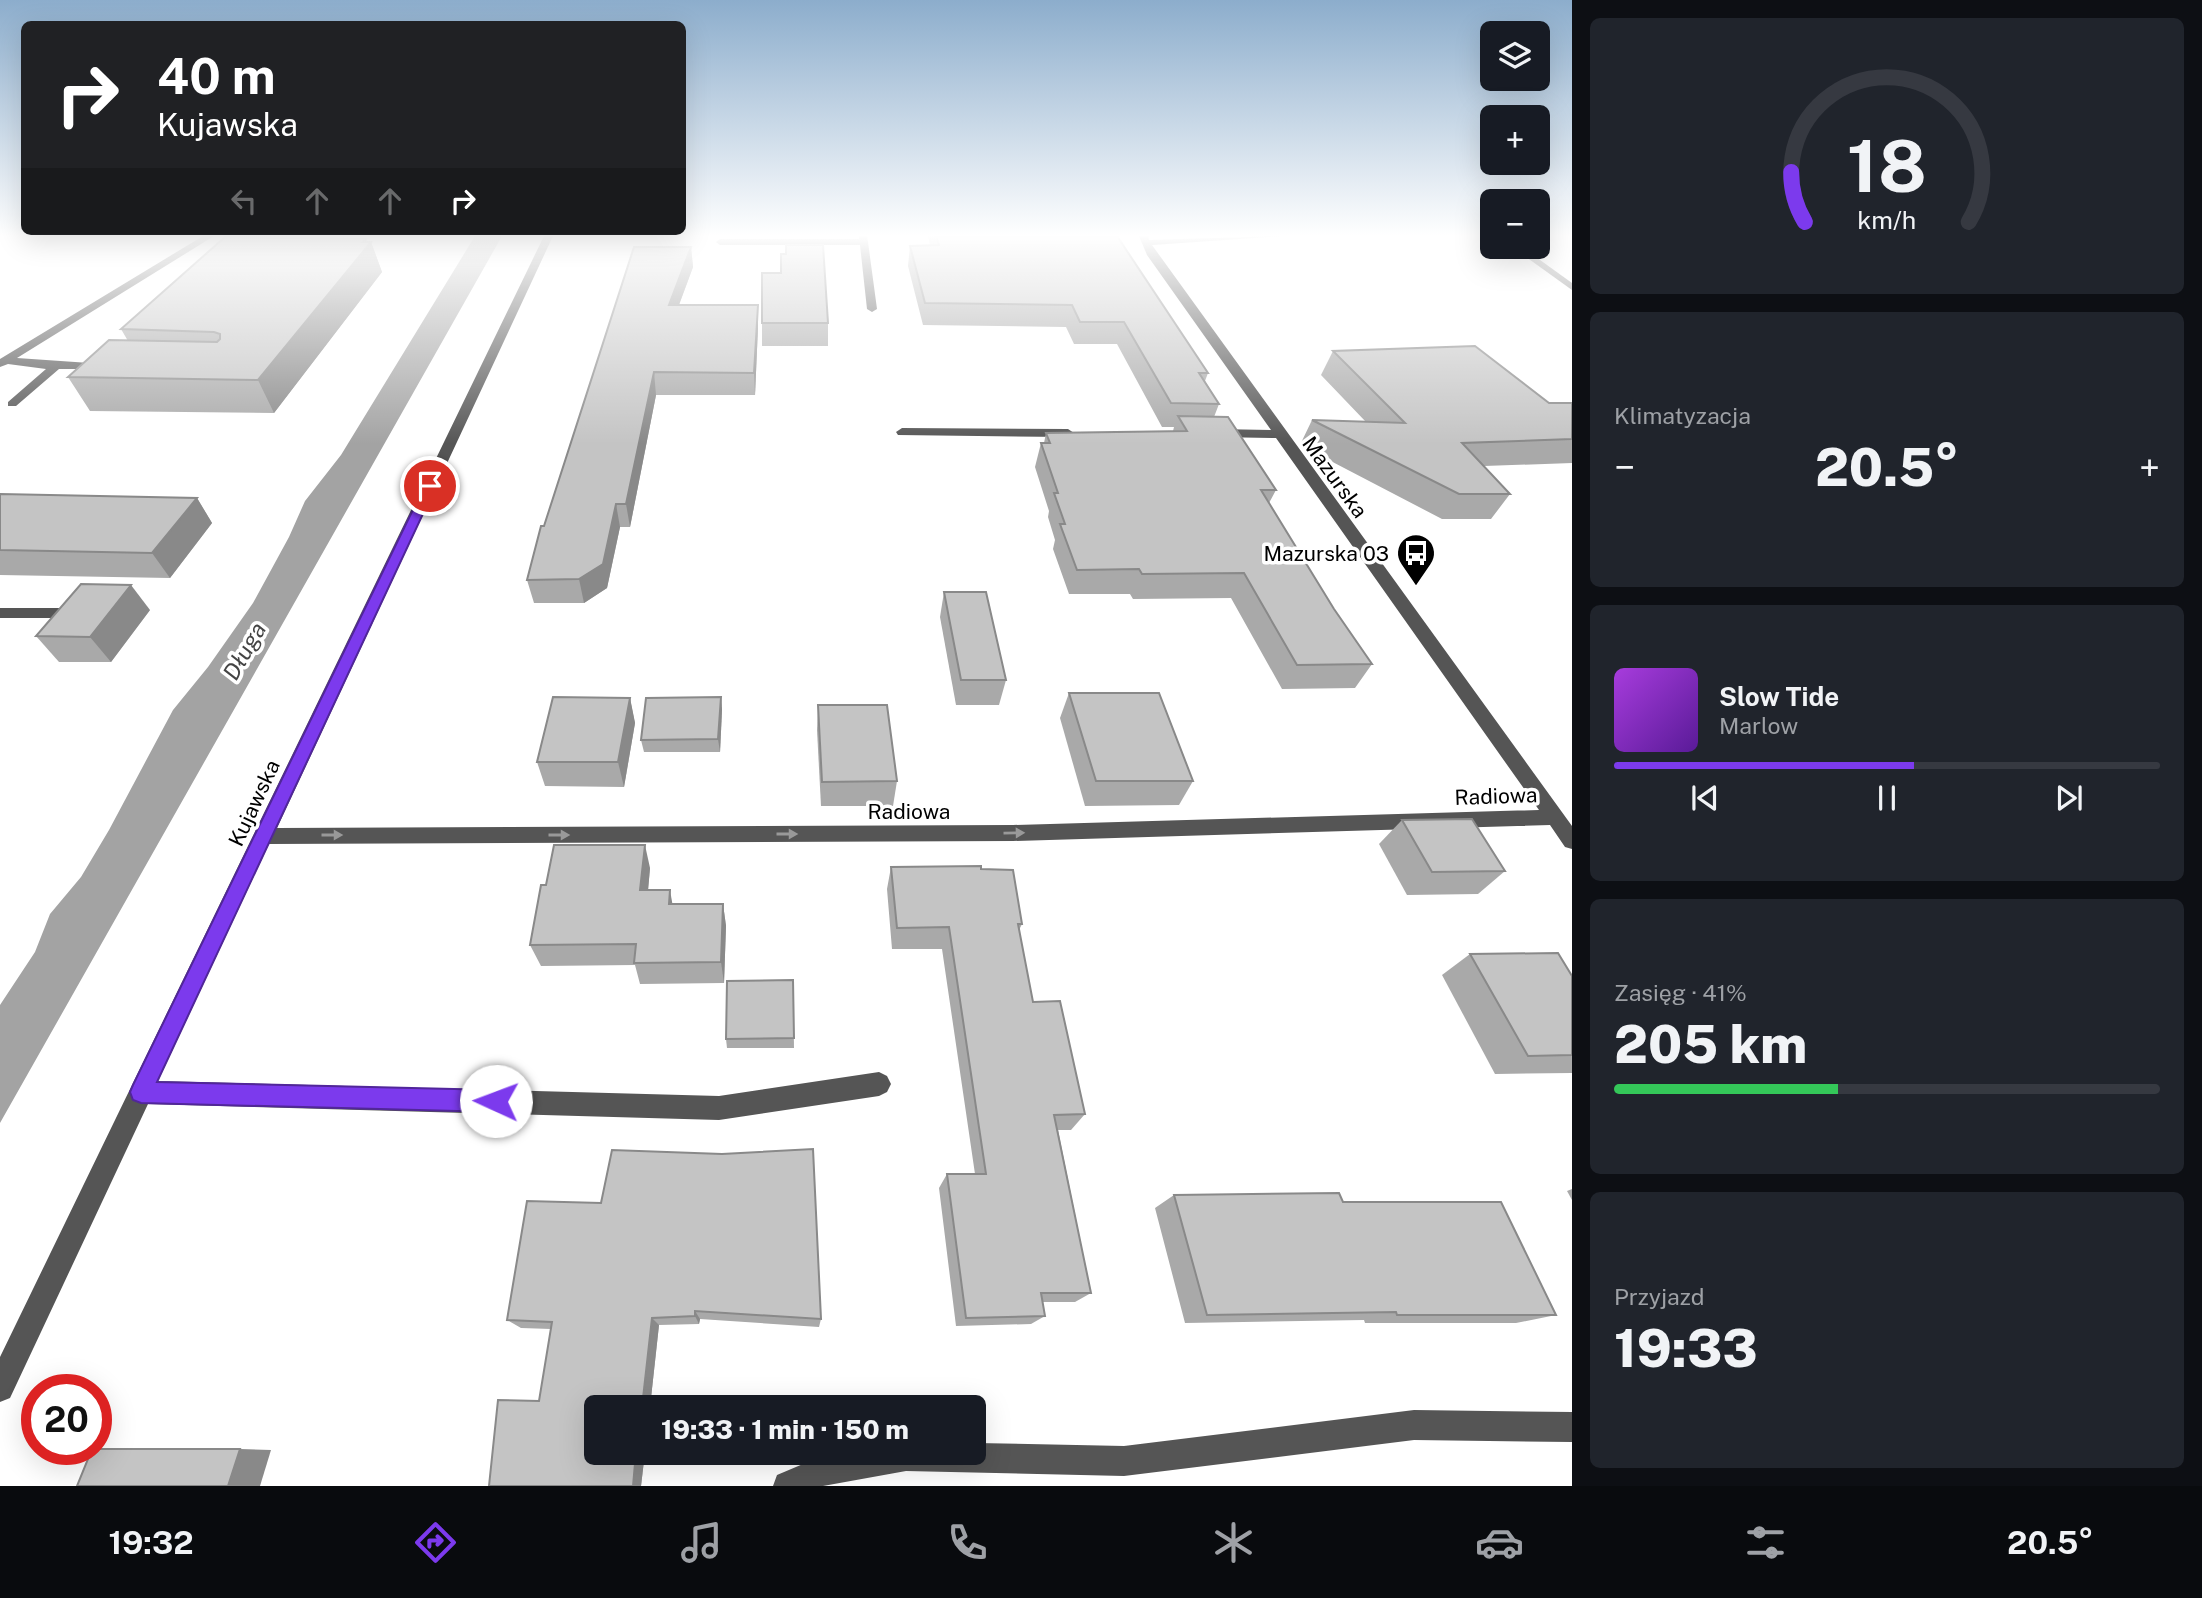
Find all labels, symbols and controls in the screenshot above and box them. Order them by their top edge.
map controls [1480,21,1550,259]
button: layers [1480,21,1550,91]
text: 40 m [157,47,276,105]
icon: right [42,49,133,140]
button: + [1480,105,1550,175]
text: Kujawska [157,106,298,143]
text: 18 [1847,123,1927,208]
icon: left [225,182,263,220]
icon: ahead [298,182,336,220]
icon: ahead [371,182,409,220]
icon: right [444,182,482,220]
button: − [1480,189,1550,259]
text: km/h [1858,205,1916,235]
text: Klimatyzacja [1614,402,1751,429]
street label: Mazurska [1297,431,1373,523]
text: 20.5° [1815,437,1959,498]
text: − [1614,445,1635,490]
text: + [2139,445,2160,490]
pin [400,456,460,516]
icon: arrive [411,467,449,505]
bus stop icon: Mazurska 03 [1395,532,1437,587]
place label: Mazurska 03 [1264,541,1389,566]
water label: Długa [217,617,271,685]
text: Slow Tide [1719,681,1839,712]
text: Marlow [1719,712,1798,739]
street label: Kujawska [223,756,285,850]
icon: previous [1686,779,1724,817]
icon: pause [1868,779,1906,817]
icon: next [2050,779,2088,817]
street label: Radiowa [1454,782,1538,810]
street label: Radiowa [868,799,950,824]
one-way arrow [1003,827,1025,839]
one-way arrow [776,828,798,840]
one-way arrow [548,829,570,841]
one-way arrow [321,830,343,841]
text: Zasięg · 41% [1614,979,1747,1006]
text: 205 km [1614,1014,1807,1075]
position arrow [459,1064,533,1138]
text: Przyjazd [1614,1283,1704,1310]
text: 19:33 [1614,1318,1758,1379]
speed limit sign: 20 [21,1374,112,1465]
text: 19:33 · 1 min · 150 m [661,1414,909,1445]
icon: directions [411,1518,460,1567]
icon: music [677,1518,726,1567]
icon: phone [943,1518,992,1567]
icon: climate [1209,1518,1258,1567]
icon: car [1475,1518,1524,1567]
icon: filters [1741,1518,1790,1567]
text: 19:32 [109,1524,194,1561]
text: 20.5° [2007,1524,2093,1561]

